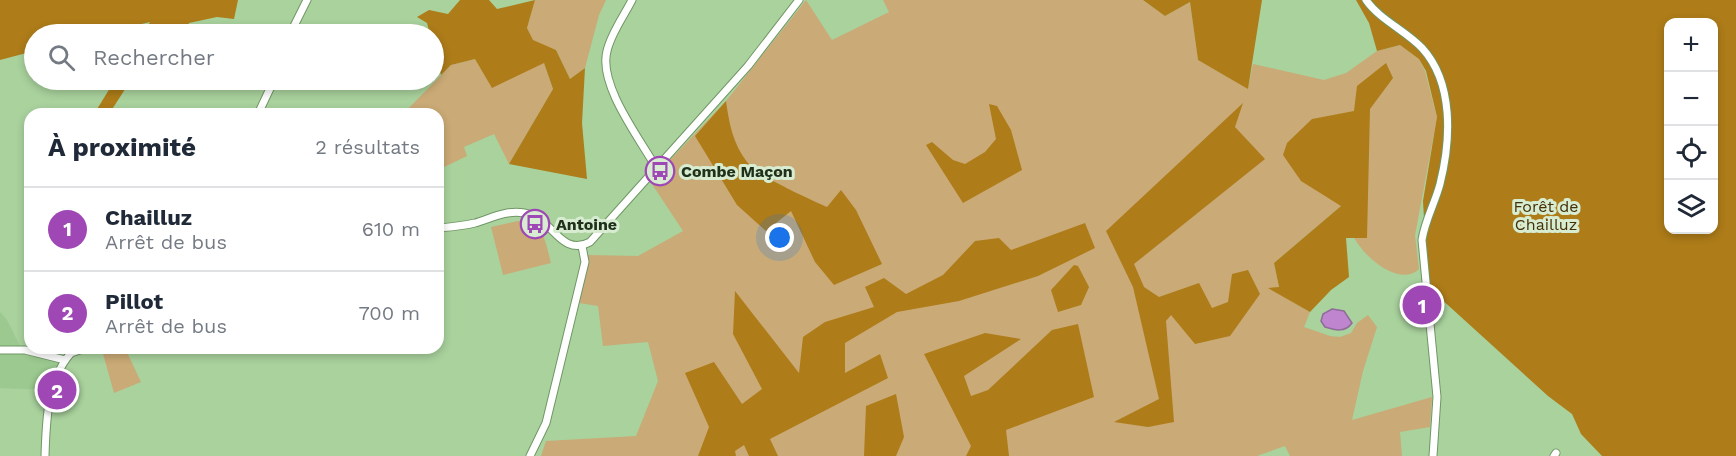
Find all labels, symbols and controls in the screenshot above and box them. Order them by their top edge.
map controls [1664,18,1718,234]
button: + [1664,18,1718,72]
search box [24,24,444,90]
icon: search [45,41,78,74]
text: Rechercher [93,45,215,70]
button: − [1664,72,1718,126]
button: locate [1664,126,1718,180]
text: À proximité [48,132,196,162]
text: 2 résultats [315,135,420,159]
bus stop icon: Combe Maçon [644,155,676,187]
place label: Combe Maçon [681,162,793,181]
button: layers [1664,180,1718,234]
park label: Forêt de Chailluz [1513,197,1579,234]
text: Chailluz [105,205,192,230]
bus stop icon: Antoine [519,208,551,240]
place label: Antoine [556,215,617,234]
text: 1 [63,217,72,241]
text: 610 m [362,217,420,241]
your location [765,223,794,252]
text: Arrêt de bus [105,230,227,254]
pin: 1 [1402,282,1442,328]
text: Pillot [105,289,163,314]
text: 2 [62,301,73,325]
text: 700 m [358,301,420,325]
text: Arrêt de bus [105,314,227,338]
pin: 2 [38,368,76,412]

